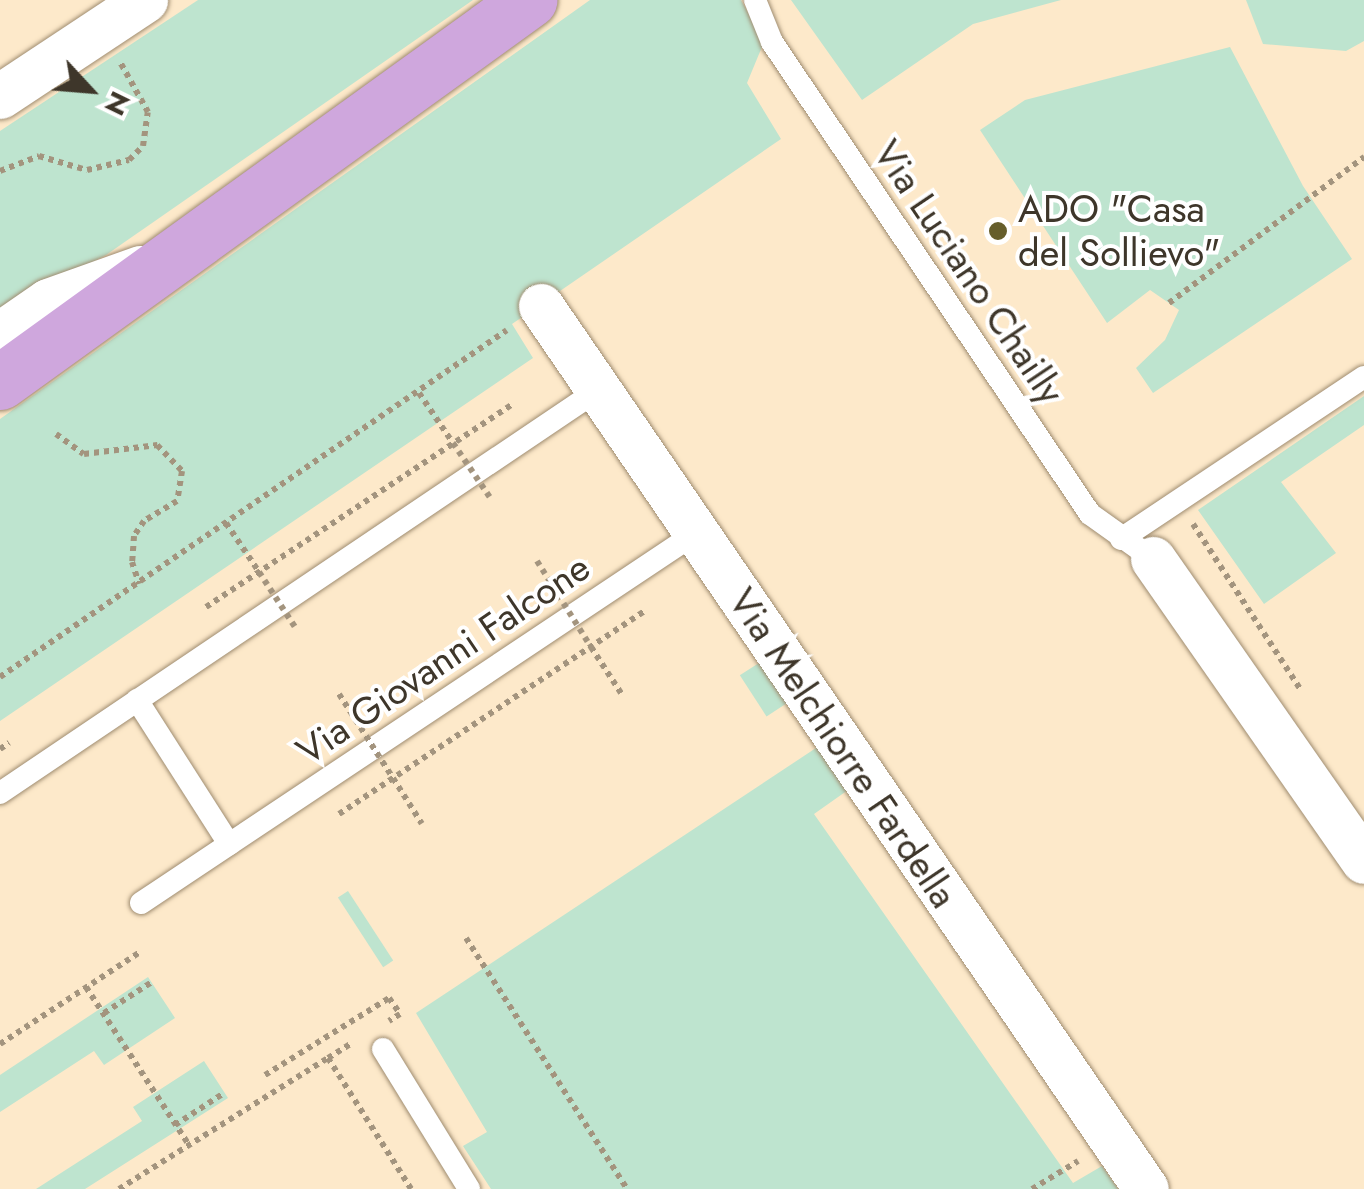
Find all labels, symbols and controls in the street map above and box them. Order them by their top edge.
north arrow [40,40,140,140]
text: N [94,84,141,122]
street label: Via Luciano Chailly [864,132,1074,412]
place label: ADO "Casa del Sollievo" [1018,186,1221,276]
marker: ADO "Casa del Sollievo" [987,220,1009,242]
street label: Via Giovanni Falcone [288,544,598,774]
street label: Via Melchiorre Fardella [719,580,967,916]

